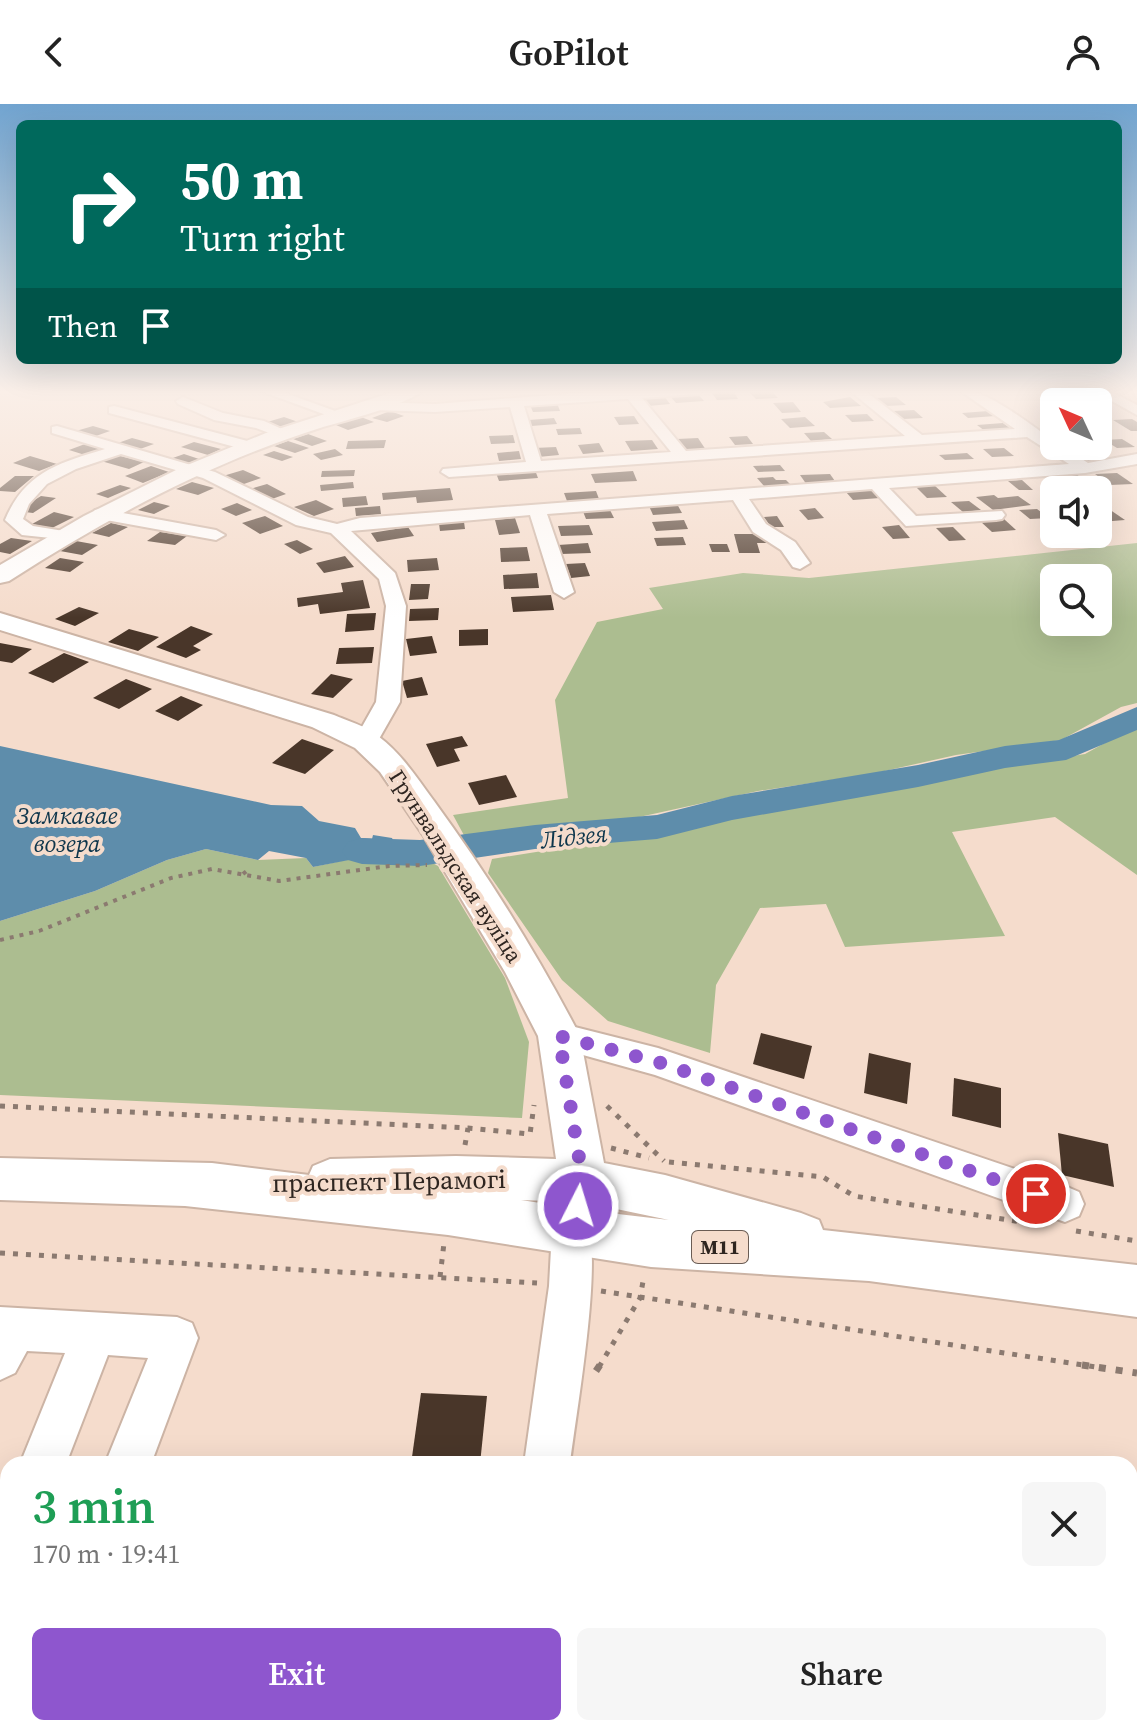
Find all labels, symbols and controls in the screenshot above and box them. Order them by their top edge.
text: GoPilot [509,28,628,77]
icon: back [32,30,76,74]
icon: person [1061,30,1105,74]
text: 50 m [180,141,303,218]
icon: right [48,152,152,256]
text: Turn right [180,214,345,263]
icon: arrive [134,304,178,348]
text: Then [48,306,118,347]
north arrow [1040,388,1112,460]
map controls [1040,388,1112,636]
button: sound [1040,476,1112,548]
button: search [1040,564,1112,636]
street label: Грунвальдская вуліца [382,764,530,969]
water label: Замкавае возера [17,799,118,860]
water label: Лідзея [537,817,609,857]
pin [1002,1160,1070,1228]
street label: праспект Перамогі [272,1161,506,1201]
position arrow [536,1164,620,1248]
icon: arrive [1014,1172,1058,1216]
road number: М11 [692,1231,748,1263]
text: 3 min [32,1473,155,1539]
button: close [1022,1482,1106,1566]
text: 170 m · 19:41 [32,1536,180,1572]
button: Exit [32,1628,561,1720]
button: Share [577,1628,1106,1720]

